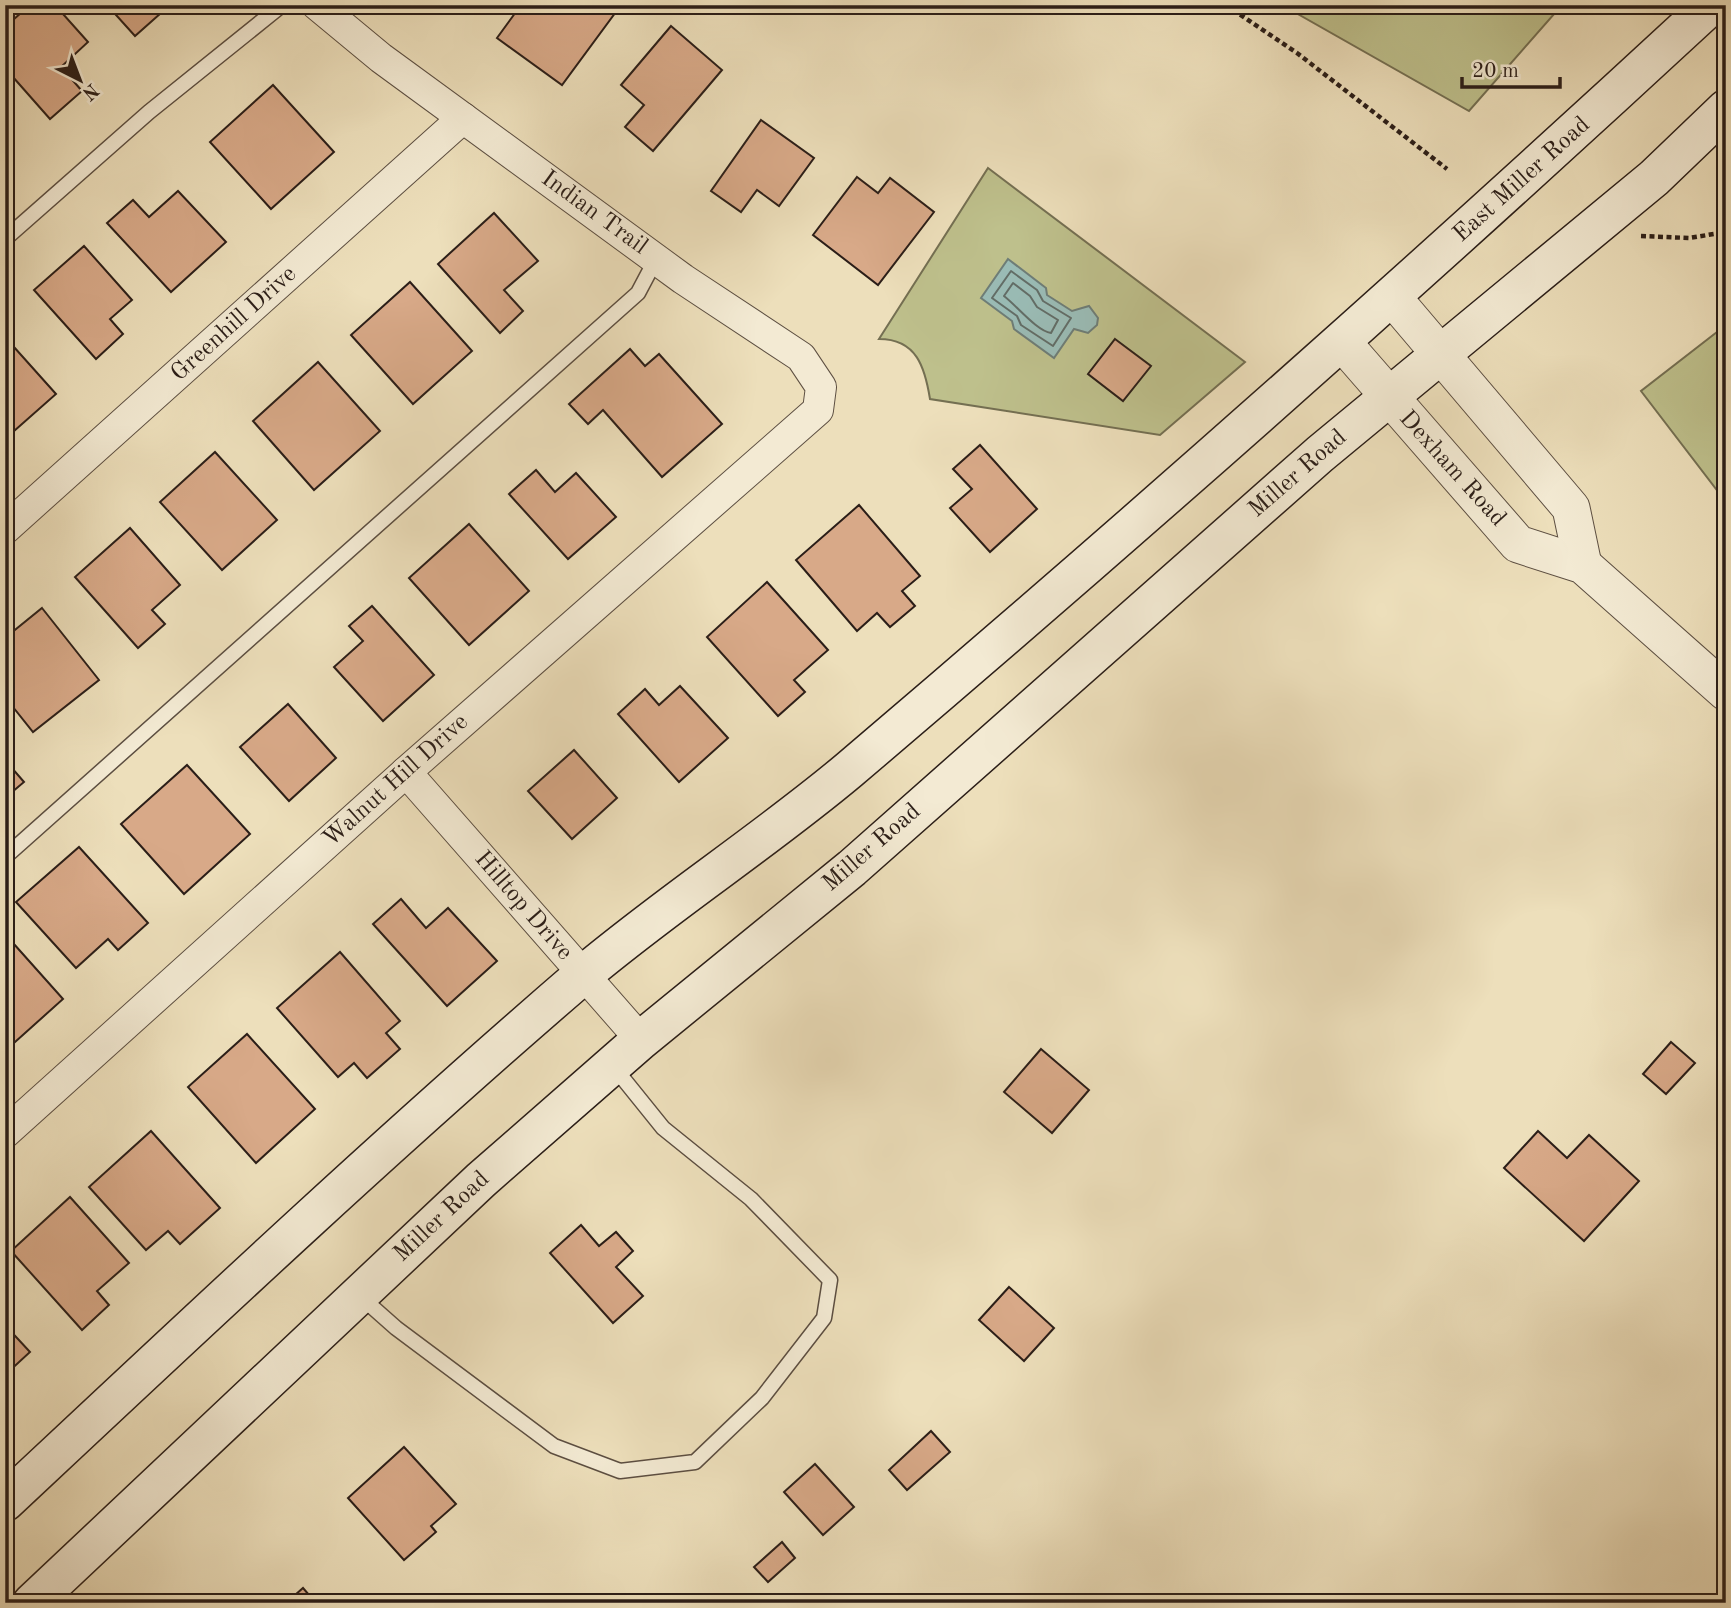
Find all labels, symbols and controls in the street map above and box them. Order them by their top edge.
north arrow [46,46,116,116]
scale bar [1462,46,1560,90]
text: 20 m [1472,61,1519,82]
text: N [78,79,101,103]
street label: East Miller Road [1449,113,1595,247]
street label: Indian Trail [536,167,652,259]
street label: Greenhill Drive [167,262,301,386]
street label: Dexham Road [1394,407,1510,531]
street label: Miller Road [1245,425,1351,523]
street label: Walnut Hill Drive [319,710,473,852]
street label: Miller Road [819,799,925,897]
street label: Hilltop Drive [470,847,576,965]
street label: Miller Road [390,1167,494,1267]

